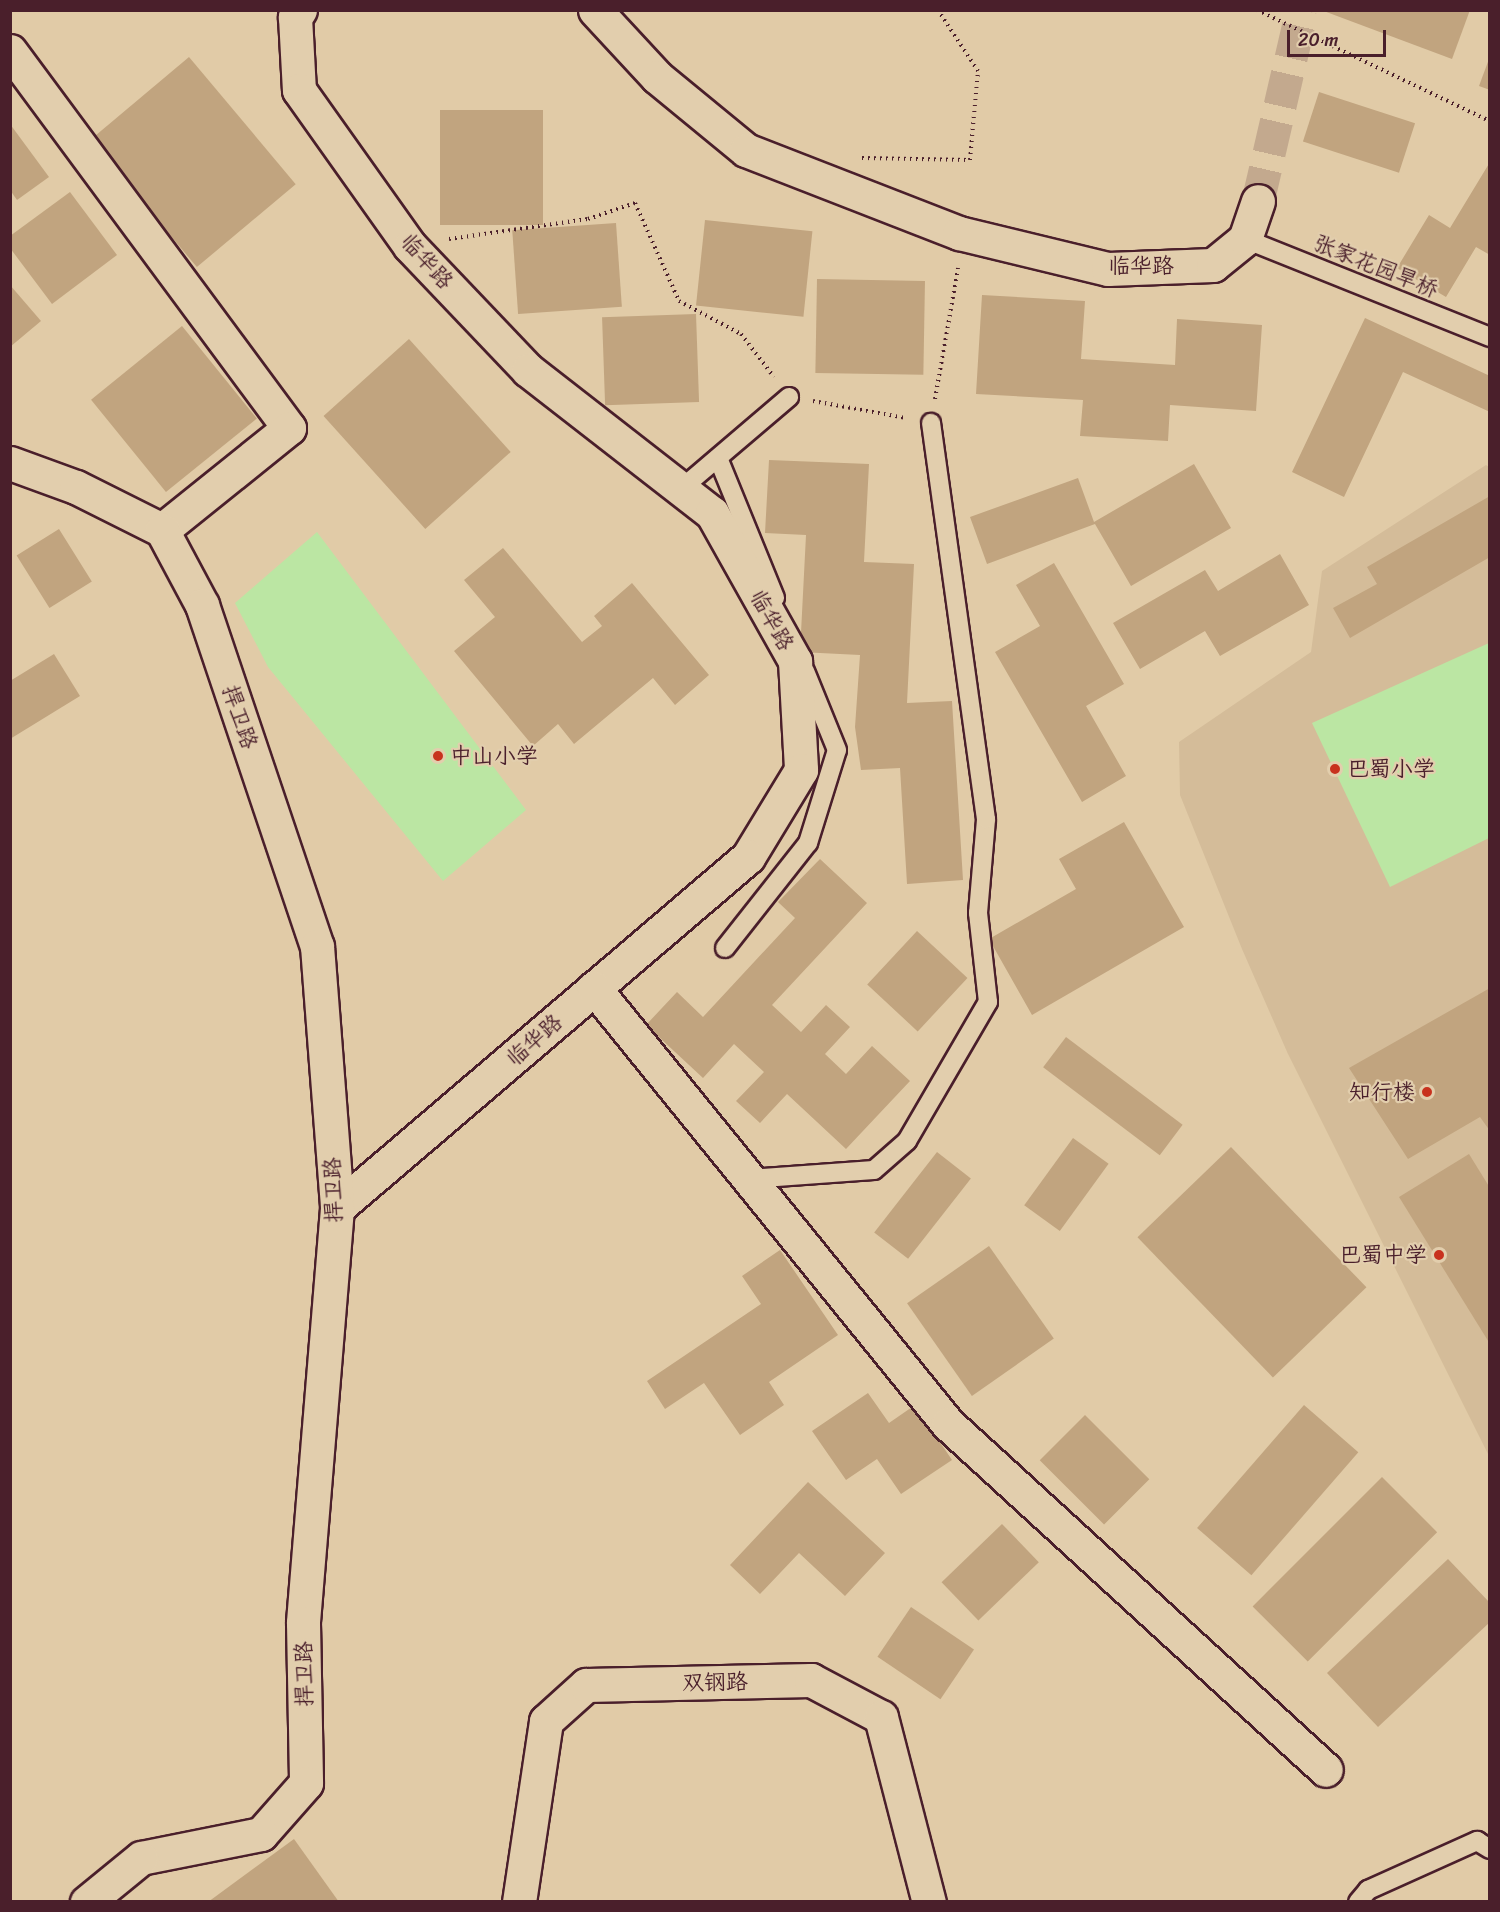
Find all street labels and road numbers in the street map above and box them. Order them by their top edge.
street label: 临华路 [395,228,459,294]
street label: 张家花园旱桥 [1310,229,1442,303]
street label: 临华路 [1108,253,1174,279]
street label: 临华路 [744,585,800,655]
street label: 捍卫路 [217,682,263,752]
street label: 临华路 [500,1008,568,1072]
street label: 捍卫路 [319,1157,347,1223]
street label: 捍卫路 [290,1641,318,1707]
street label: 双钢路 [682,1668,748,1696]

